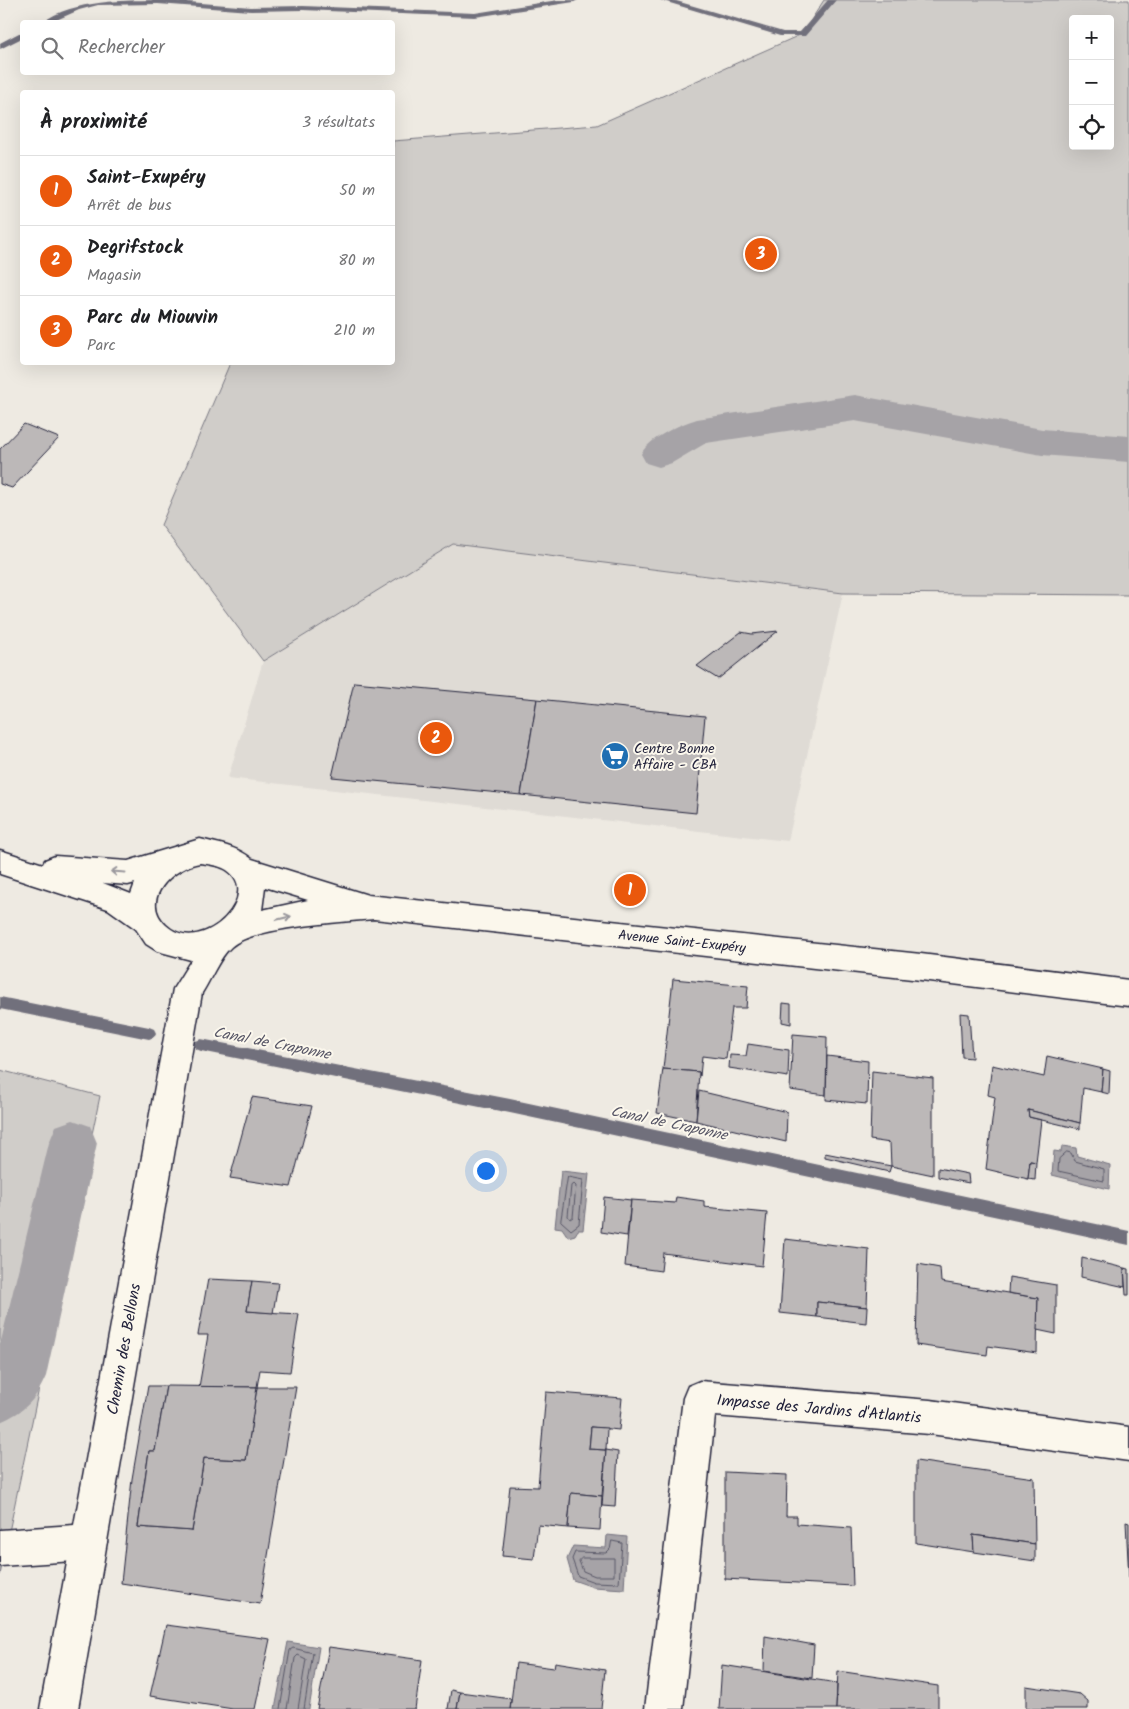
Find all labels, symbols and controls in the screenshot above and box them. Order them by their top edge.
map controls [1069,15,1114,150]
button: + [1069,15,1114,60]
search box [20,20,395,75]
text: Rechercher [78,33,165,63]
icon: search [38,34,66,62]
button: − [1069,60,1114,105]
button: locate [1069,105,1114,150]
text: À proximité [40,106,147,139]
text: 3 résultats [302,110,375,135]
text: Saint-Exupéry [87,163,206,193]
text: 1 [54,178,58,203]
text: 50 m [339,178,375,203]
text: Arrêt de bus [87,193,171,218]
text: Degrifstock [87,233,183,263]
pin: 3 [745,235,777,273]
text: 2 [51,248,61,273]
text: 80 m [338,248,375,273]
text: Magasin [87,263,141,288]
text: Parc du Miouvin [87,303,218,333]
text: 3 [52,318,60,343]
text: 210 m [334,318,375,343]
text: Parc [87,333,116,358]
pin: 2 [420,719,452,757]
place label: Centre Bonne Affaire - CBA [634,738,717,776]
supermarket icon: Centre Bonne Affaire - CBA [600,741,630,771]
one-way arrow [110,868,126,877]
pin: 1 [614,871,646,909]
one-way arrow [275,912,291,922]
street label: Avenue Saint-Exupéry [617,924,747,960]
water label: Canal de Craponne [211,1021,334,1067]
water label: Canal de Craponne [608,1100,731,1148]
your location [473,1158,499,1184]
street label: Chemin des Bellons [101,1281,148,1417]
street label: Impasse des Jardins d'Atlantis [715,1388,922,1431]

